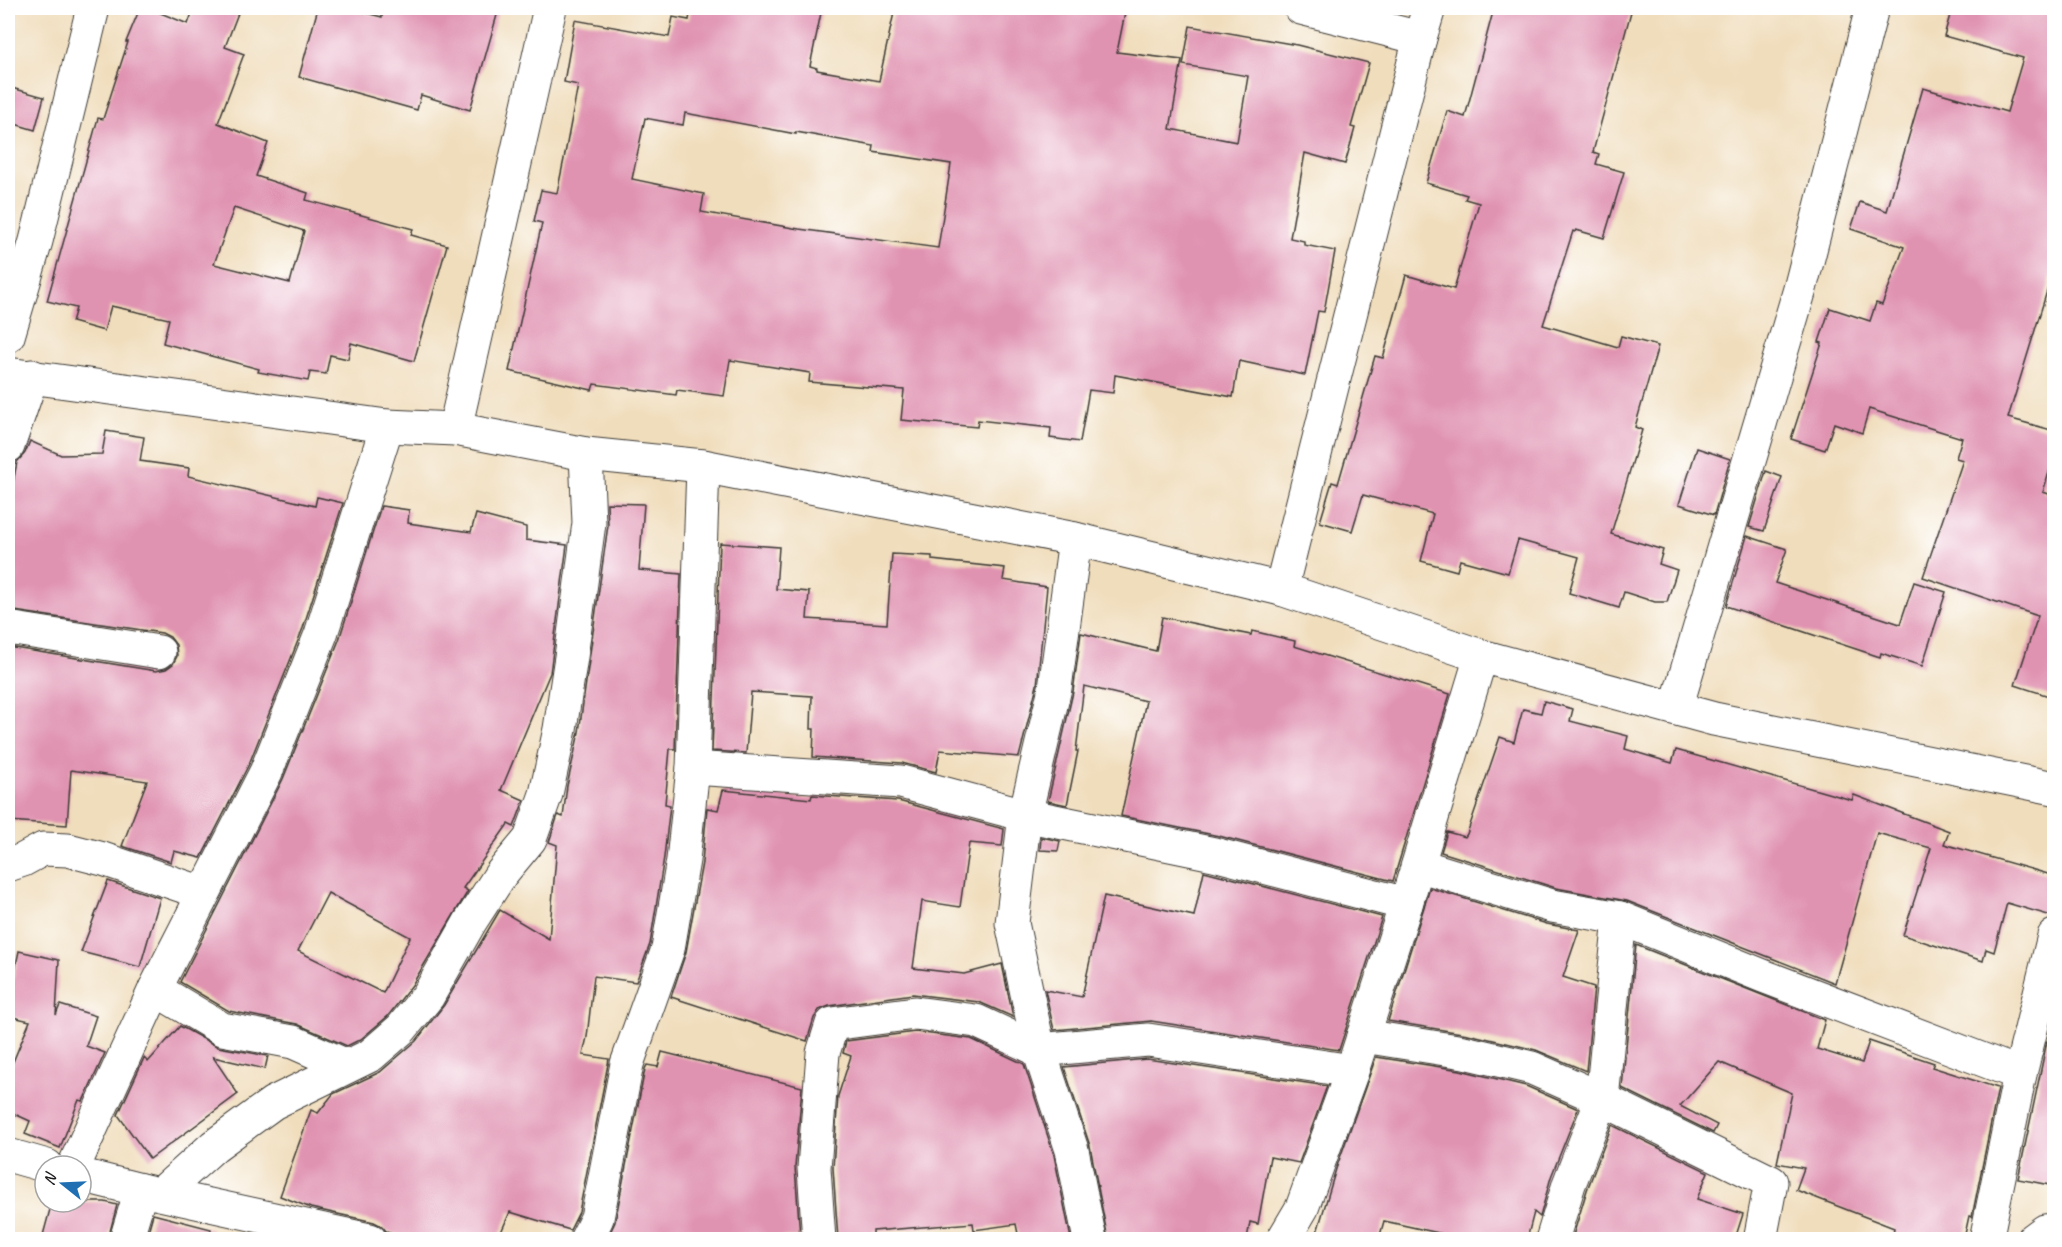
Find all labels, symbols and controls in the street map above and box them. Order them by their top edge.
north arrow [33,1154,93,1214]
text: N [39,1169,62,1187]

